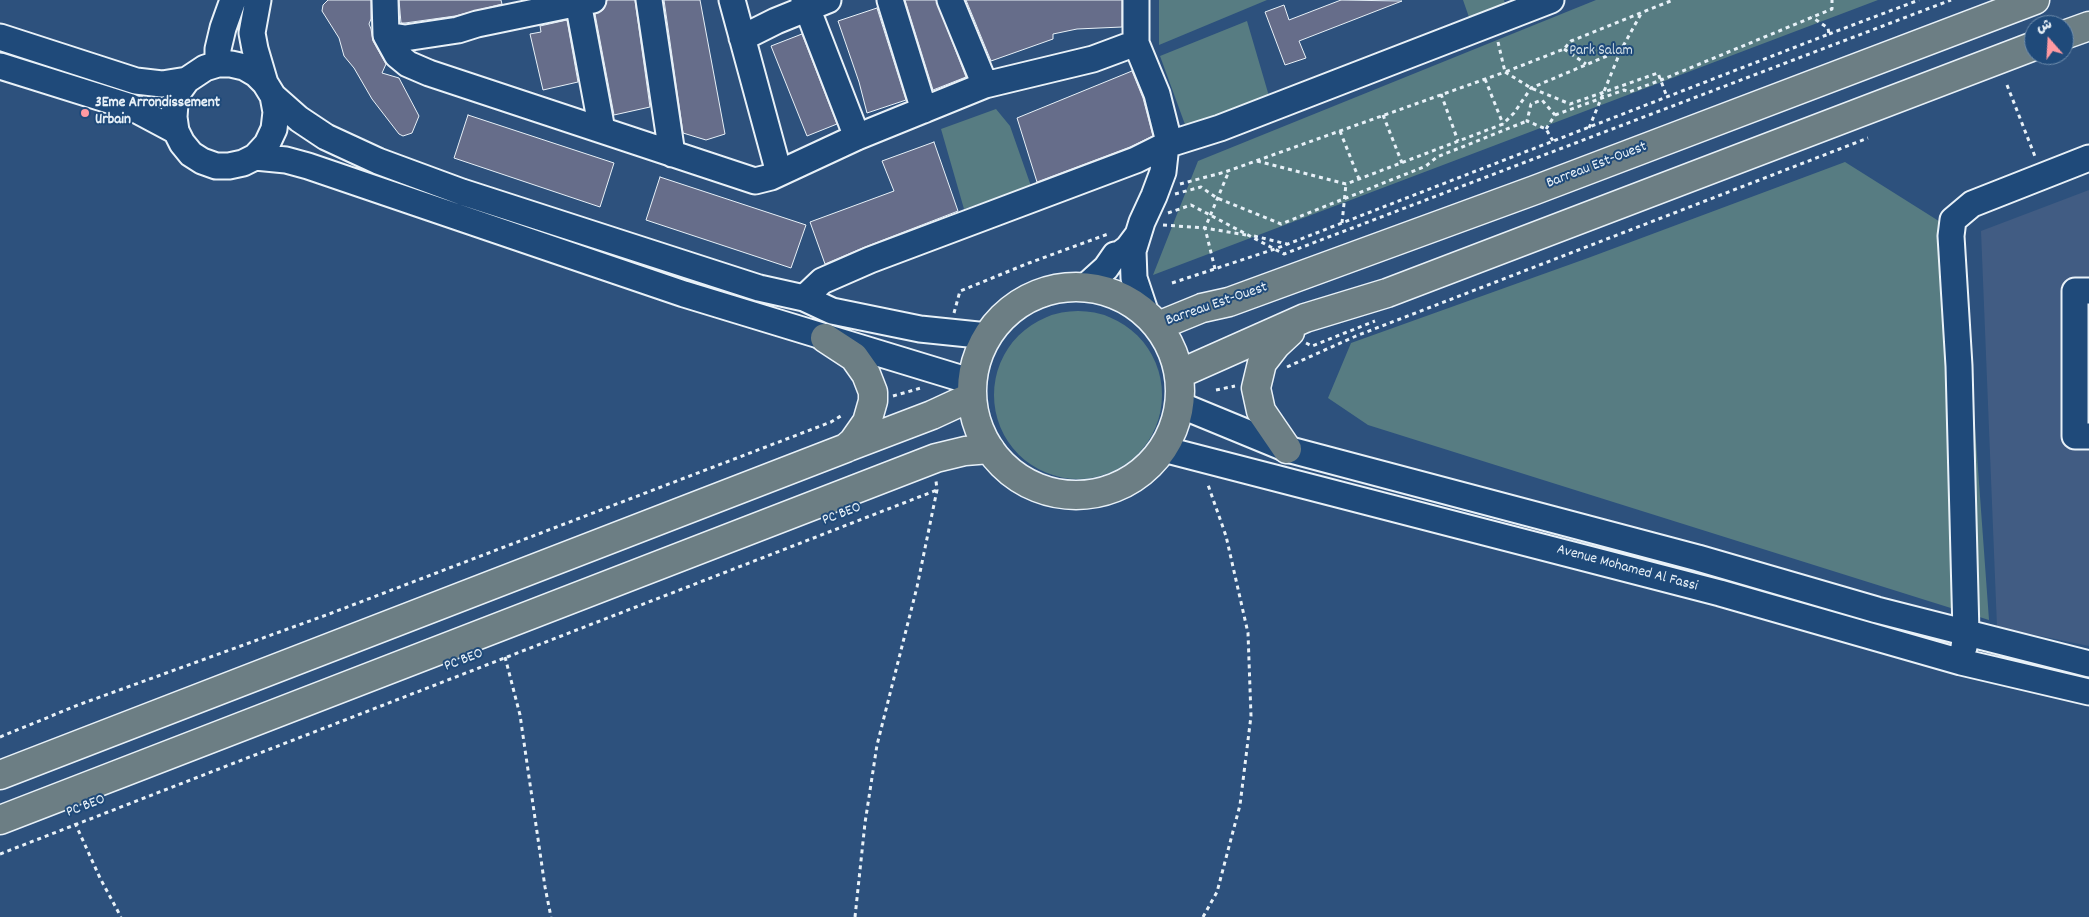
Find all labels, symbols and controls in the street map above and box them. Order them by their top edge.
north arrow [2024,15,2074,65]
text: ش [2034,15,2055,39]
park label: Park Salam [1569,43,1633,61]
place label: 3Eme Arrondissement Urbain [95,95,220,130]
marker: 3Eme Arrondissement Urbain [79,107,91,119]
street label: Barreau Est-Ouest [1544,139,1650,193]
street label: Barreau Est-Ouest [1164,279,1270,331]
street label: PC BEO [820,499,864,531]
street label: Avenue Mohamed Al Fassi [1554,541,1700,597]
street label: PC BEO [442,645,486,677]
street label: PC BEO [64,791,108,823]

